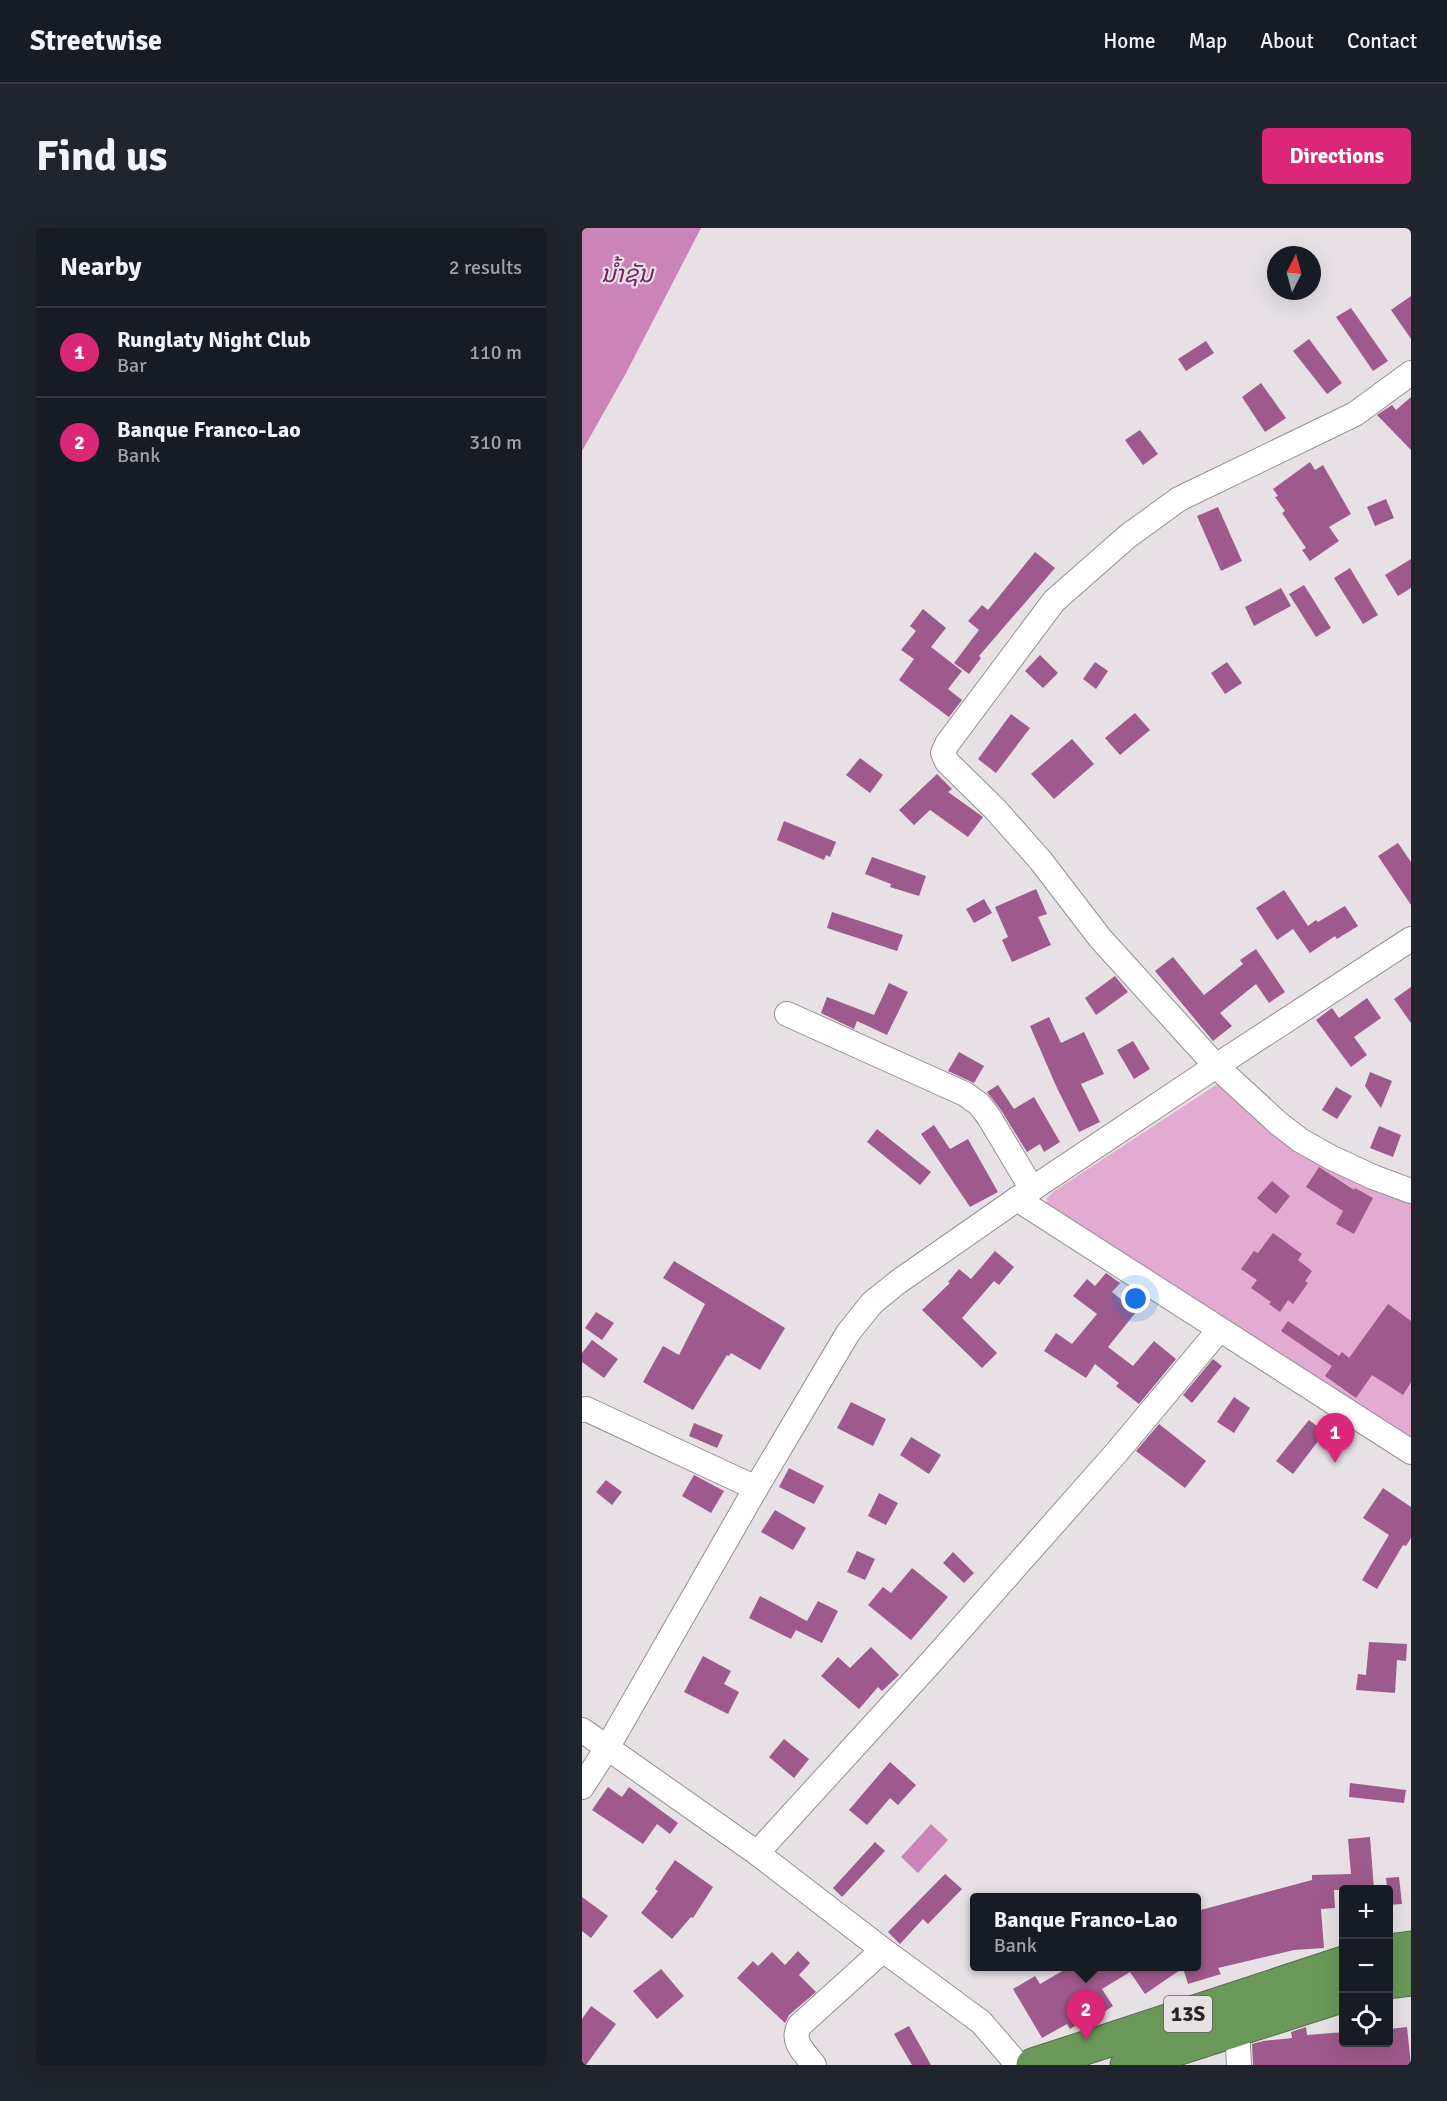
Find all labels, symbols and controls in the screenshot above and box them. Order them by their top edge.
text: Streetwise [30,24,162,58]
text: Home [1103,28,1156,54]
text: Map [1189,28,1227,54]
text: About [1260,28,1314,54]
text: Contact [1347,28,1417,54]
button: Directions [1262,128,1411,184]
text: Find us [36,131,167,182]
north arrow [1267,246,1321,300]
text: Nearby [60,251,141,283]
text: 2 results [449,255,522,280]
water label: ນ້ຳຊັນ [601,256,655,289]
text: Runglaty Night Club [117,326,311,353]
text: 1 [74,340,85,365]
text: 110 m [469,340,522,365]
text: Bar [117,353,147,378]
text: Banque Franco-Lao [117,416,301,443]
text: 2 [74,430,85,455]
text: 310 m [469,430,522,455]
text: Bank [117,443,160,468]
your location [1121,1284,1150,1313]
pin: 1 [1316,1414,1354,1463]
map controls [1339,1885,1393,2047]
button: + [1339,1885,1393,1939]
popup [970,1893,1201,1971]
text: Banque Franco-Lao [994,1906,1177,1933]
text: Bank [994,1933,1037,1958]
button: − [1339,1939,1393,1993]
pin: 2 [1066,1990,1106,2040]
button: locate [1339,1993,1393,2047]
road number: 13S [1164,1996,1212,2032]

